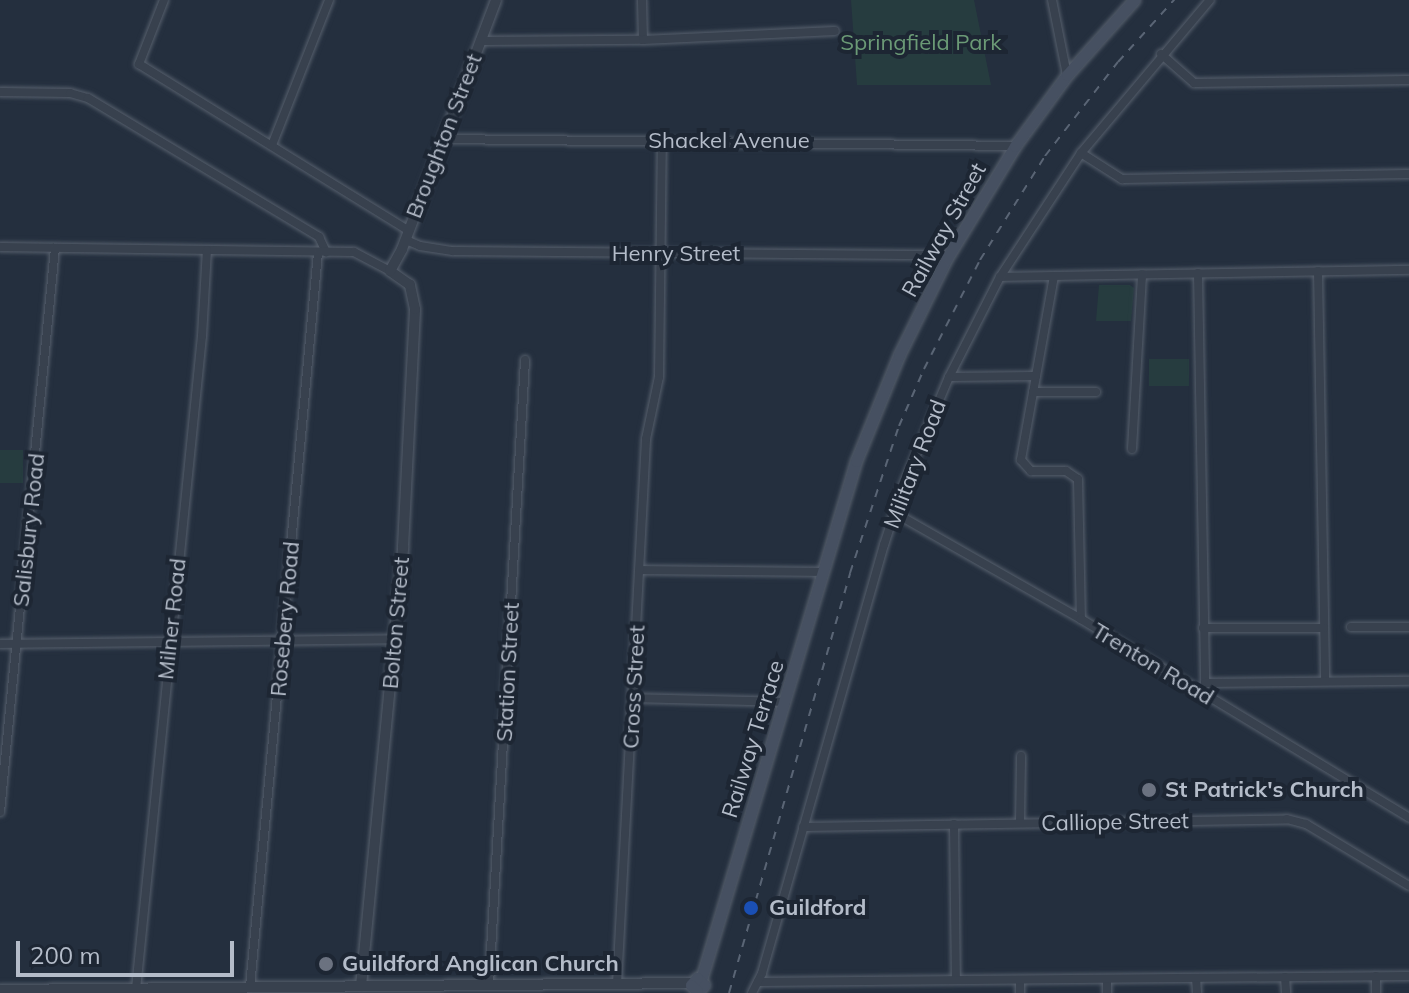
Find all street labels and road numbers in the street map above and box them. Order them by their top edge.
street label: Broughton Street [401,50,487,222]
street label: Shackel Avenue [648,128,810,154]
street label: Railway Street [896,158,992,302]
street label: Henry Street [612,241,740,267]
street label: Military Road [878,396,952,532]
street label: Salisbury Road [8,452,50,608]
street label: Rosebery Road [265,540,305,698]
street label: Bolton Street [377,556,415,690]
street label: Milner Road [153,557,191,681]
street label: Station Street [491,602,525,742]
street label: Trenton Road [1087,617,1219,711]
street label: Cross Street [618,624,650,750]
street label: Railway Terrace [716,657,790,821]
street label: Calliope Street [1041,808,1189,836]

